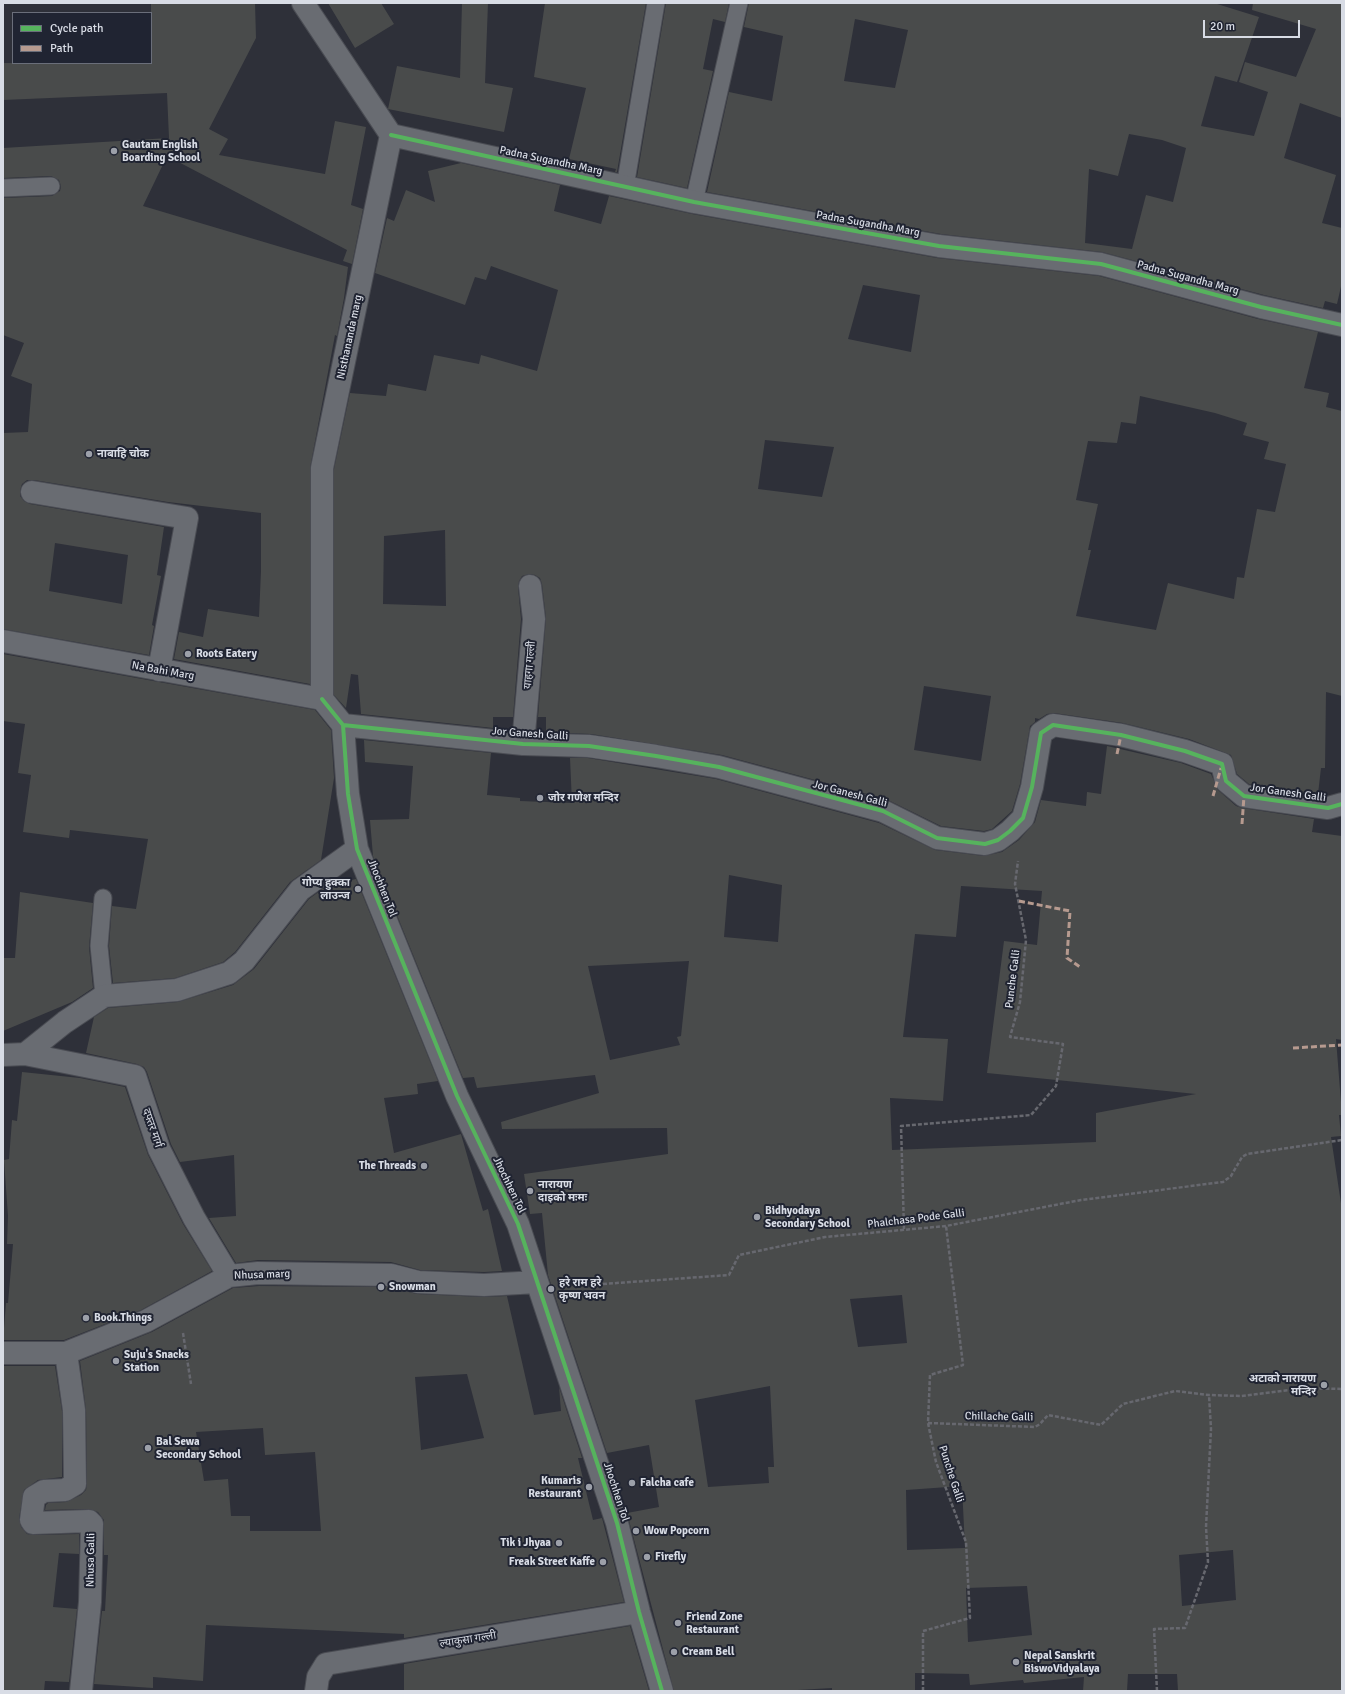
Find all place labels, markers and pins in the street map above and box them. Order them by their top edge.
place label: Gautam English Boarding School [122,138,200,164]
marker: Gautam English Boarding School [109,146,119,156]
place label: नाबाहि चोक [97,447,149,461]
marker: नाबाहि चोक [84,449,94,459]
place label: Roots Eatery [196,647,257,661]
marker: Roots Eatery [183,649,193,659]
place label: जोर गणेश मन्दिर [548,791,619,805]
marker: जोर गणेश मन्दिर [535,793,545,803]
place label: गोप्य हुक्का लाउन्ज [302,876,350,902]
marker: गोप्य हुक्का लाउन्ज [353,884,363,894]
place label: The Threads [359,1159,416,1173]
marker: The Threads [419,1161,429,1171]
place label: नारायण दाइको मःमः [538,1178,587,1204]
marker: नारायण दाइको मःमः [525,1186,535,1196]
place label: Bidhyodaya Secondary School [765,1204,850,1230]
marker: Bidhyodaya Secondary School [752,1212,762,1222]
place label: हरे राम हरे कृष्ण भवन [559,1276,605,1302]
place label: Snowman [389,1280,436,1294]
marker: Snowman [376,1282,386,1292]
marker: हरे राम हरे कृष्ण भवन [546,1284,556,1294]
place label: Book.Things [94,1311,152,1325]
marker: Book.Things [81,1313,91,1323]
place label: Suju's Snacks Station [124,1348,189,1374]
marker: Suju's Snacks Station [111,1356,121,1366]
place label: अटाको नारायण मन्दिर [1249,1372,1316,1398]
marker: अटाको नारायण मन्दिर [1319,1380,1329,1390]
place label: Bal Sewa Secondary School [156,1435,241,1461]
marker: Bal Sewa Secondary School [143,1443,153,1453]
place label: Kumaris Restaurant [528,1474,581,1500]
place label: Falcha cafe [640,1476,694,1490]
marker: Falcha cafe [627,1478,637,1488]
marker: Kumaris Restaurant [584,1482,594,1492]
place label: Wow Popcorn [644,1524,709,1538]
marker: Wow Popcorn [631,1526,641,1536]
place label: Tik i Jhyaa [501,1536,551,1550]
marker: Tik i Jhyaa [554,1538,564,1548]
place label: Firefly [655,1550,686,1564]
marker: Firefly [642,1552,652,1562]
place label: Freak Street Kaffe [509,1555,595,1569]
marker: Freak Street Kaffe [598,1557,608,1567]
place label: Friend Zone Restaurant [686,1610,743,1636]
marker: Friend Zone Restaurant [673,1618,683,1628]
place label: Cream Bell [682,1645,734,1659]
marker: Cream Bell [669,1647,679,1657]
place label: Nepal Sanskrit BiswoVidyalaya [1024,1649,1100,1675]
marker: Nepal Sanskrit BiswoVidyalaya [1011,1657,1021,1667]

